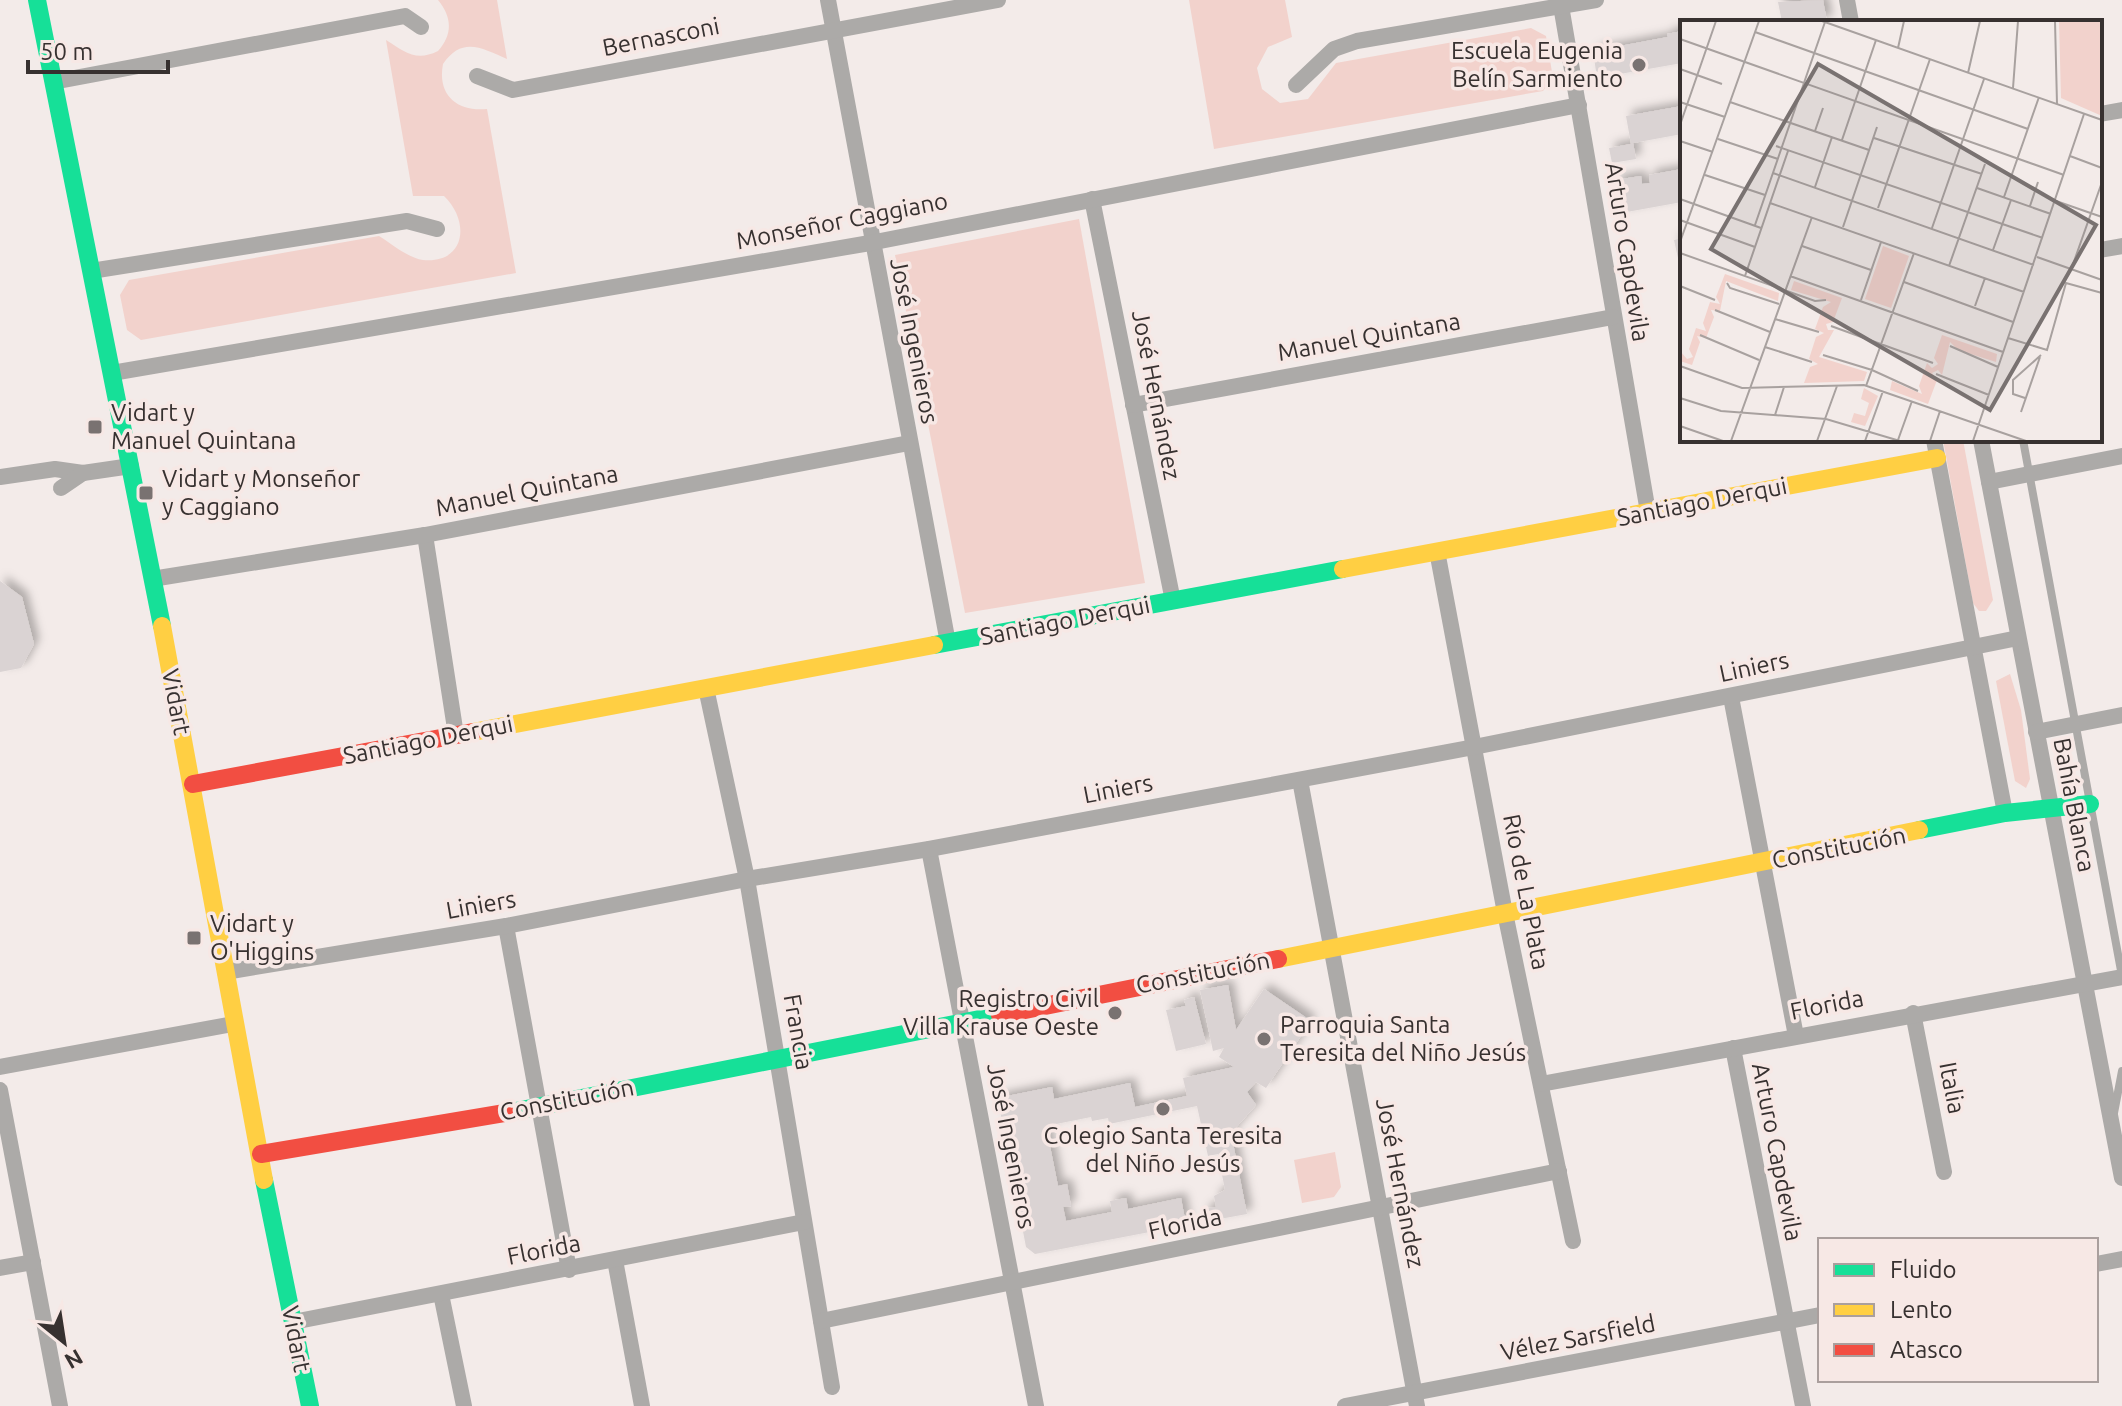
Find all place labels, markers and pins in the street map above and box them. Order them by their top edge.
place label: Escuela Eugenia Belín Sarmiento [1451,37,1623,92]
marker: Escuela Eugenia Belín Sarmiento [1630,56,1648,74]
place label: Vidart y Manuel Quintana [111,399,296,454]
marker: Vidart y Manuel Quintana [86,418,104,436]
place label: Vidart y Monseñor y Caggiano [162,465,360,520]
marker: Vidart y Monseñor y Caggiano [137,484,155,502]
place label: Vidart y O'Higgins [210,910,314,965]
marker: Vidart y O'Higgins [185,929,203,947]
place label: Registro Civil Villa Krause Oeste [903,985,1099,1040]
marker: Registro Civil Villa Krause Oeste [1106,1004,1124,1022]
place label: Parroquia Santa Teresita del Niño Jesús [1280,1011,1526,1066]
marker: Parroquia Santa Teresita del Niño Jesús [1255,1030,1273,1048]
marker: Colegio Santa Teresita del Niño Jesús [1154,1100,1172,1118]
place label: Colegio Santa Teresita del Niño Jesús [1043,1122,1283,1177]

